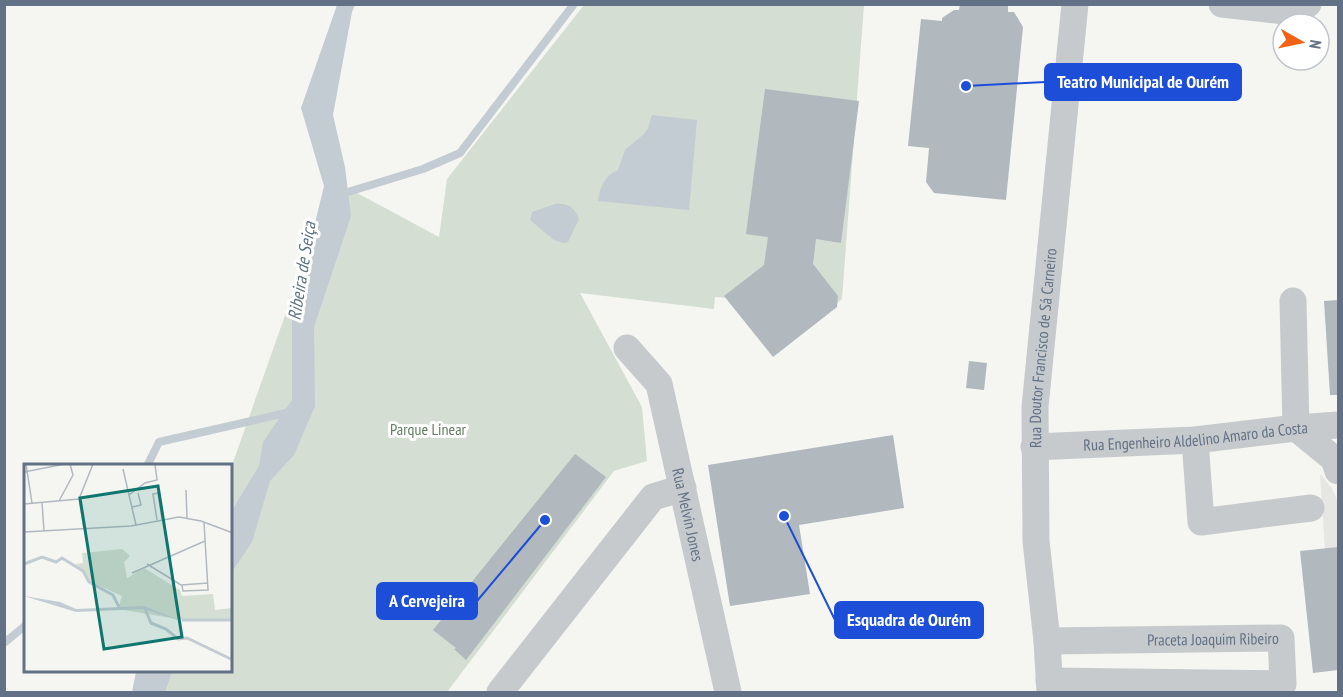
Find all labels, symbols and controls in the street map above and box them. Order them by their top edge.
north arrow [1271,12,1331,72]
text: N [1305,39,1326,50]
callout: Teatro Municipal de Ourém [1045,64,1241,100]
text: Teatro Municipal de Ourém [1057,70,1229,93]
water label: Ribeira de Seiça [282,219,321,322]
street label: Rua Doutor Francisco de Sá Carneiro [1025,247,1061,448]
street label: Rua Engenheiro Aldelino Amaro da Costa [1083,417,1308,455]
park label: Parque Linear [390,419,467,439]
inset map [24,464,232,673]
street label: Rua Melvin Jones [668,466,708,563]
callout: A Cervejeira [377,583,477,619]
text: A Cervejeira [388,589,465,612]
callout: Esquadra de Ourém [835,602,983,638]
text: Esquadra de Ourém [847,608,971,631]
street label: Praceta Joaquim Ribeiro [1147,628,1279,650]

